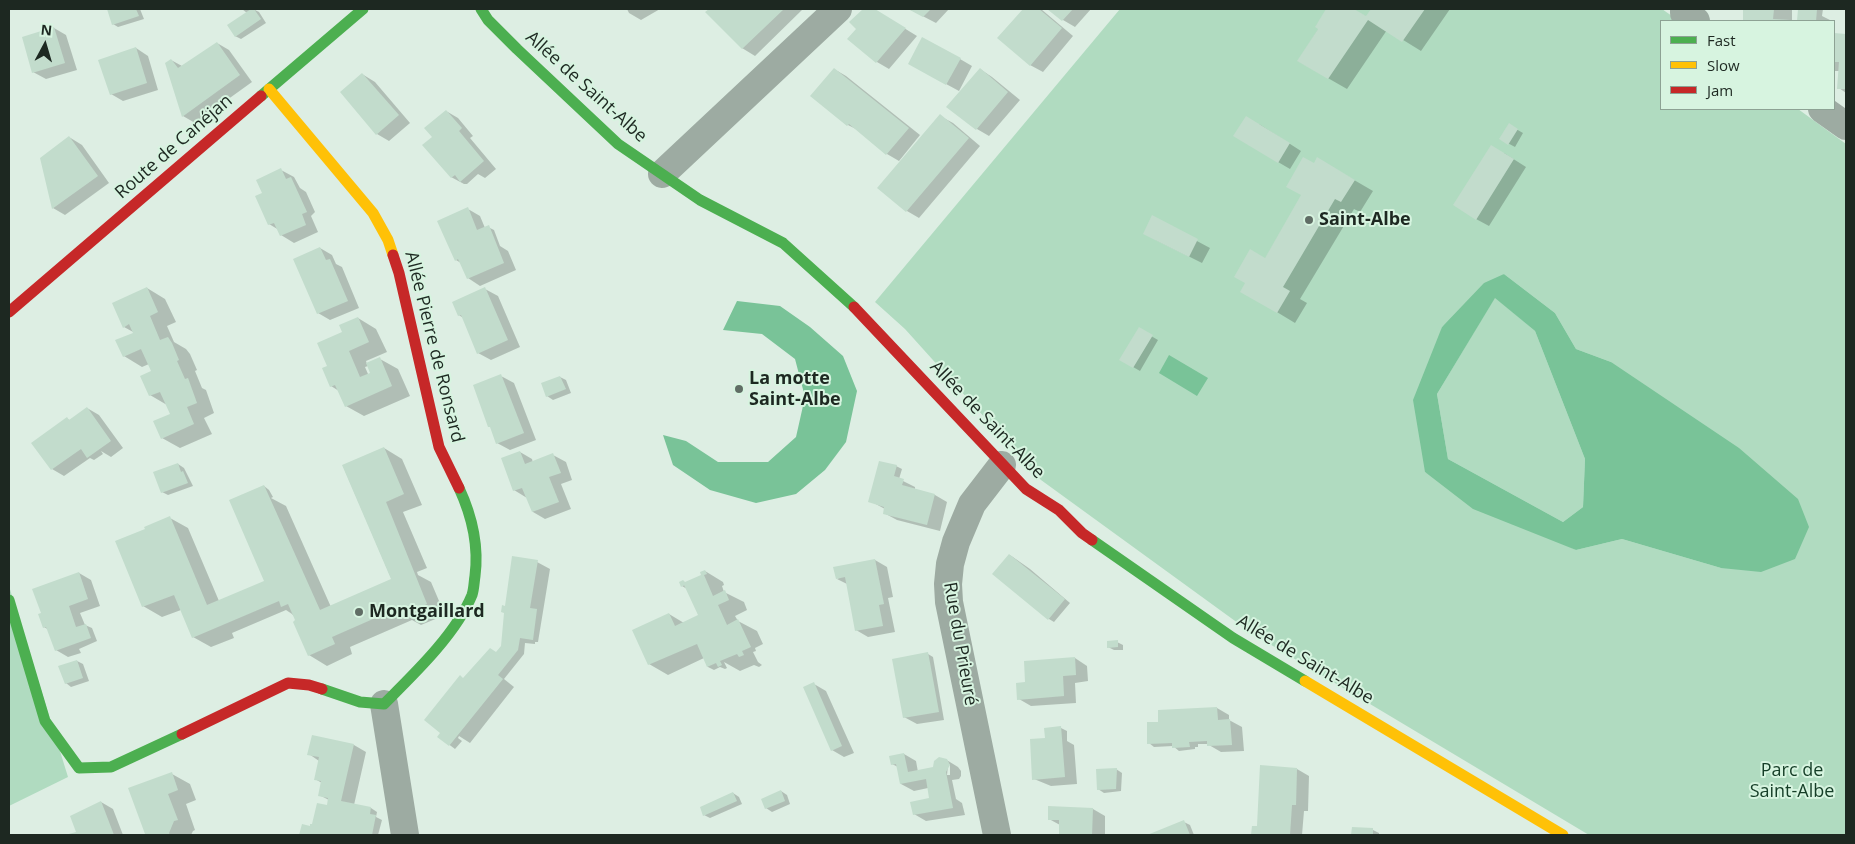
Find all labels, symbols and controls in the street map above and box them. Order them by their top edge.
north arrow [20,20,70,70]
text: N [40,20,53,40]
legend [1660,20,1835,110]
street label: Allée de Saint-Albe [521,27,651,147]
text: Fast [1707,30,1736,50]
text: Slow [1707,55,1740,75]
text: Jam [1707,80,1733,100]
street label: Route de Canéjan [111,90,237,204]
place label: Saint-Albe [1319,209,1411,231]
marker: Saint-Albe [1303,214,1315,226]
street label: Allée Pierre de Ronsard [400,249,468,445]
street label: Allée de Saint-Albe [925,356,1049,484]
place label: La motte Saint-Albe [749,368,841,410]
marker: La motte Saint-Albe [733,383,745,395]
street label: Rue du Prieuré [939,581,981,707]
place label: Montgaillard [369,601,485,623]
marker: Montgaillard [353,606,365,618]
street label: Allée de Saint-Albe [1233,611,1377,709]
park label: Parc de Saint-Albe [1750,760,1834,802]

